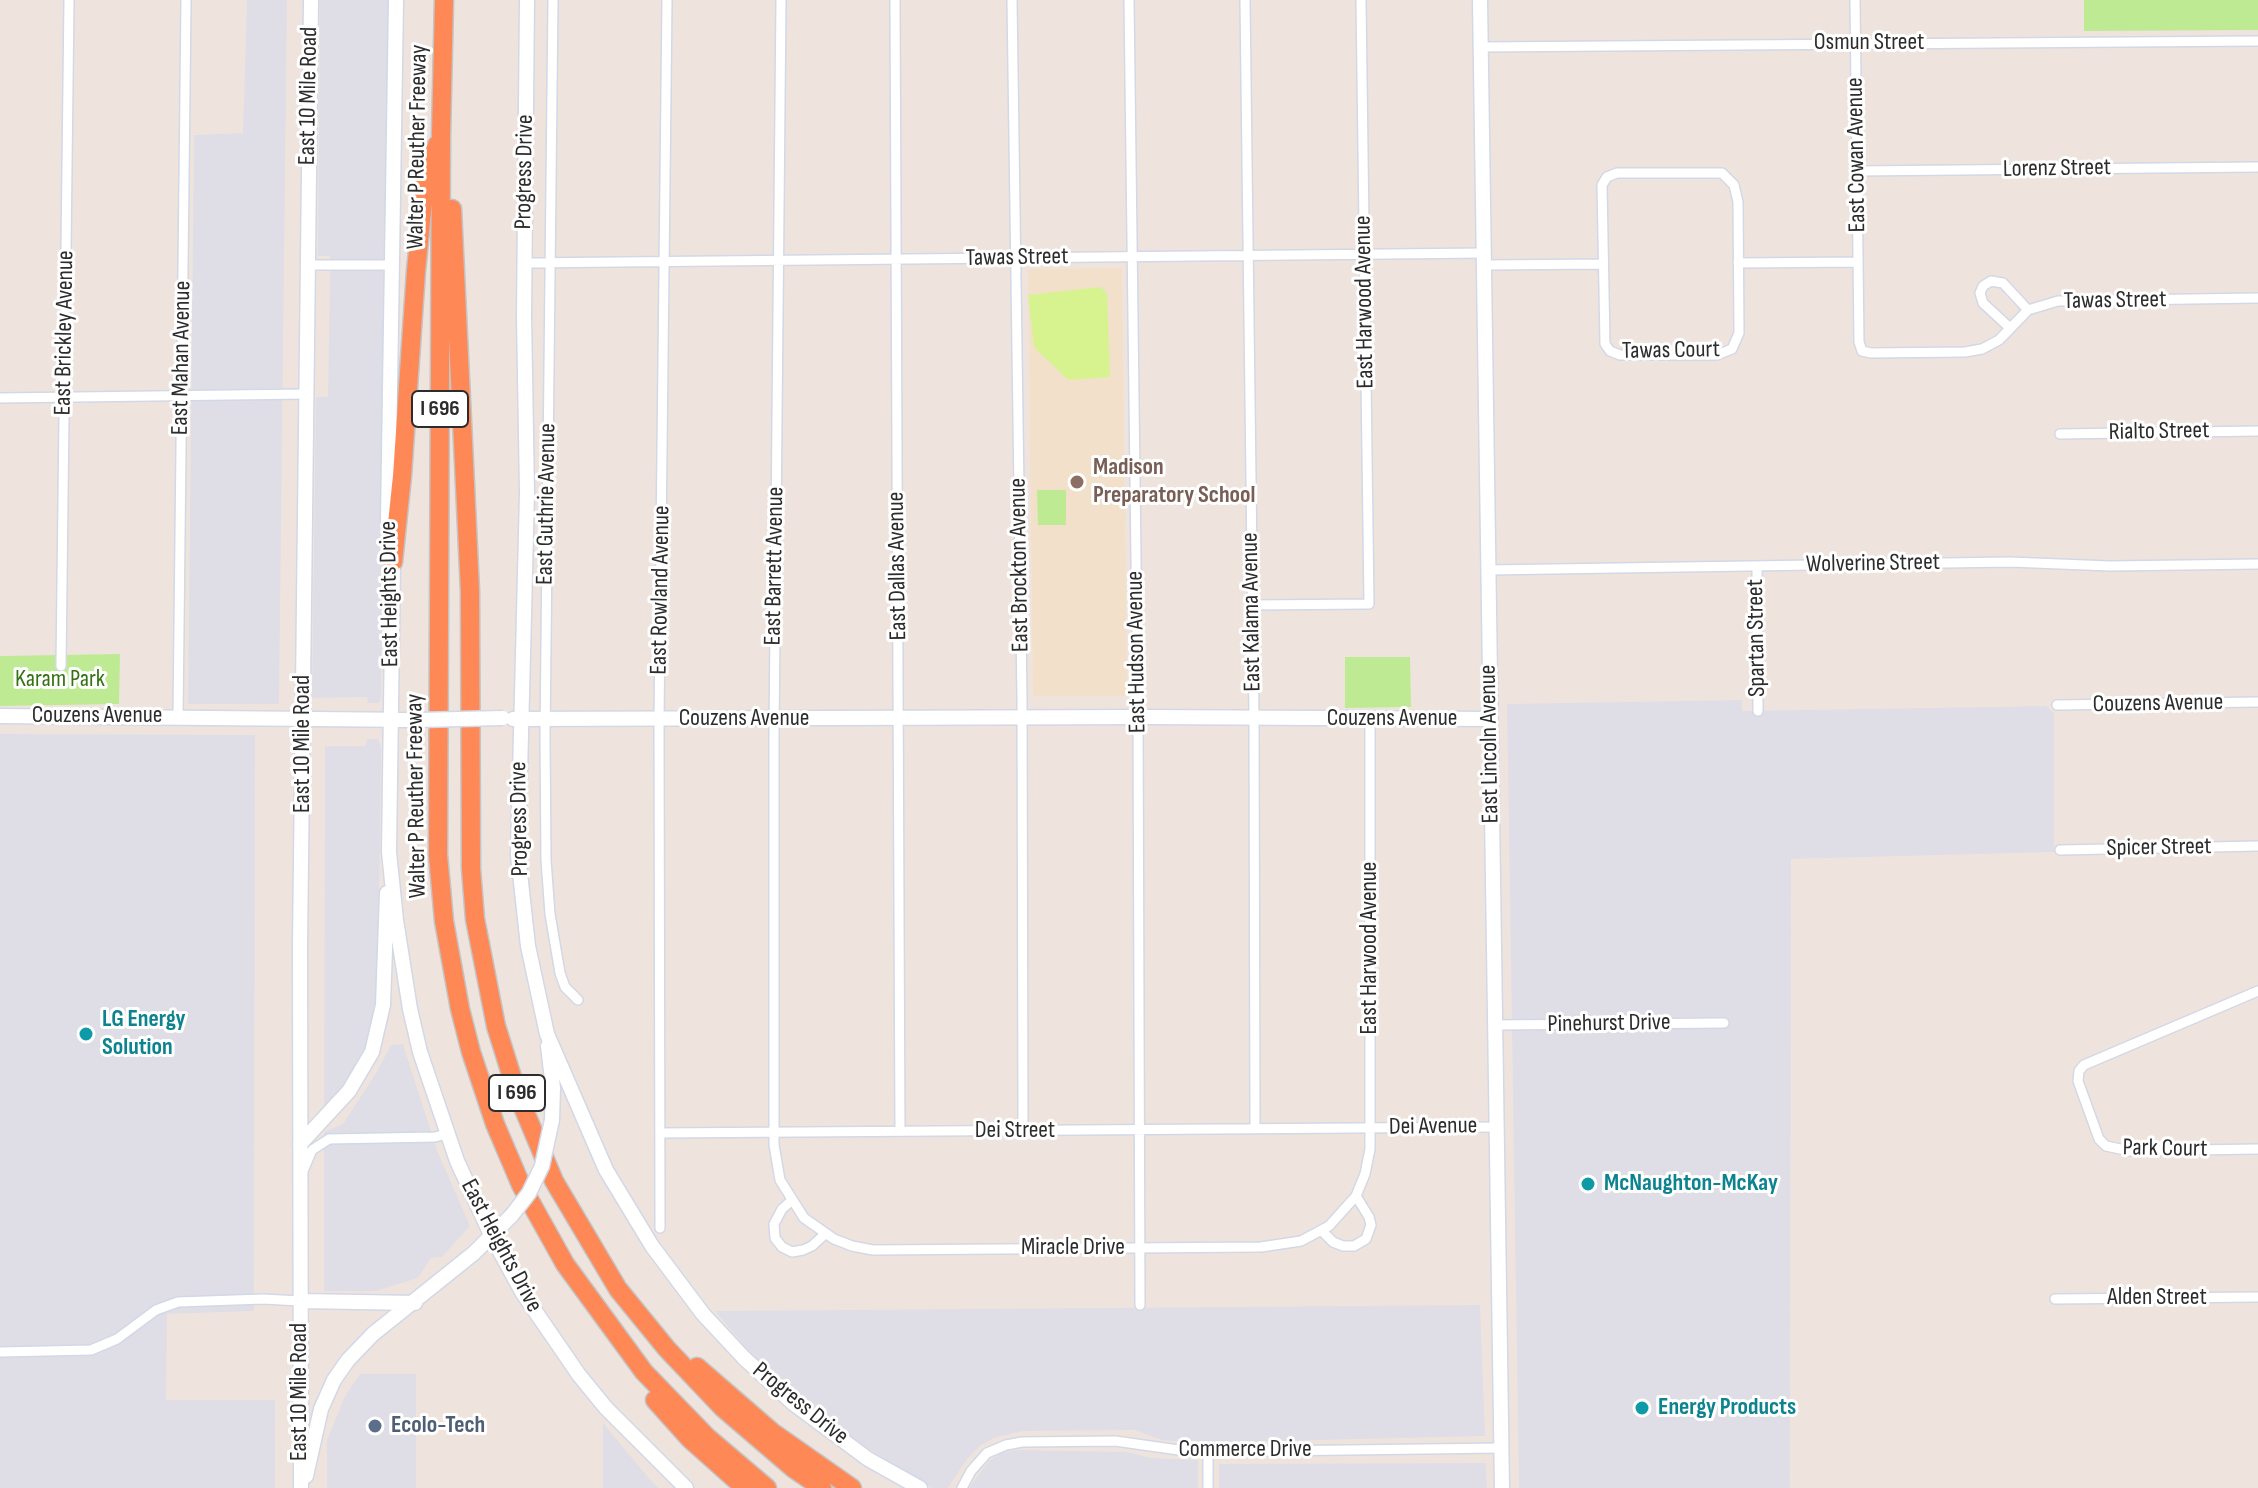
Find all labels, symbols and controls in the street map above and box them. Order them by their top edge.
street label: East 10 Mile Road [293,27,325,165]
street label: Osmun Street [1814,29,1924,57]
street label: Walter P Reuther Freeway [402,44,434,250]
street label: East Cowan Avenue [1841,77,1873,233]
street label: Progress Drive [510,114,540,230]
street label: Lorenz Street [2003,154,2111,184]
street label: East Harwood Avenue [1349,215,1381,389]
street label: Tawas Street [965,243,1069,273]
street label: East Brickley Avenue [49,250,81,416]
street label: East Mahan Avenue [166,281,198,435]
street label: Tawas Street [2063,286,2167,316]
street label: Tawas Court [1622,336,1720,366]
road number: I 696 [412,391,468,427]
street label: Rialto Street [2108,417,2210,447]
street label: East Guthrie Avenue [531,423,563,585]
place label: Madison Preparatory School [1093,454,1255,510]
marker: Madison Preparatory School [1068,473,1086,491]
street label: East Brockton Avenue [1004,478,1036,652]
street label: East Barrett Avenue [759,486,791,646]
street label: East Dallas Avenue [882,491,914,641]
street label: East Rowland Avenue [645,505,677,675]
street label: East Heights Drive [374,521,406,667]
street label: East Kalama Avenue [1236,532,1268,692]
street label: Wolverine Street [1806,548,1940,580]
street label: East Hudson Avenue [1121,571,1153,733]
street label: Spartan Street [1742,579,1772,697]
street label: East Lincoln Avenue [1474,664,1506,824]
park label: Karam Park [15,666,105,694]
street label: East 10 Mile Road [289,675,317,813]
street label: Couzens Avenue [2092,688,2224,720]
street label: Walter P Reuther Freeway [401,693,433,899]
street label: Couzens Avenue [32,702,162,730]
street label: Couzens Avenue [679,705,809,733]
street label: Couzens Avenue [1327,705,1457,733]
street label: Progress Drive [505,761,535,877]
street label: Spicer Street [2106,833,2212,863]
street label: East Harwood Avenue [1356,862,1384,1034]
place label: LG Energy Solution [102,1006,185,1062]
street label: Pinehurst Drive [1547,1009,1671,1039]
marker: LG Energy Solution [77,1025,95,1043]
road number: I 696 [489,1075,545,1111]
street label: Dei Avenue [1389,1112,1477,1142]
street label: Dei Street [975,1117,1055,1145]
street label: Park Court [2122,1134,2208,1164]
place label: McNaughton-McKay [1604,1170,1778,1198]
street label: East Heights Drive [454,1175,548,1317]
marker: McNaughton-McKay [1579,1175,1597,1193]
street label: Miracle Drive [1021,1234,1125,1262]
street label: Alden Street [2107,1284,2207,1312]
street label: East 10 Mile Road [286,1323,314,1461]
street label: Progress Drive [746,1357,854,1451]
place label: Energy Products [1658,1394,1796,1422]
marker: Energy Products [1633,1399,1651,1417]
place label: Ecolo-Tech [391,1412,485,1440]
marker: Ecolo-Tech [366,1417,384,1435]
street label: Commerce Drive [1178,1436,1312,1464]

